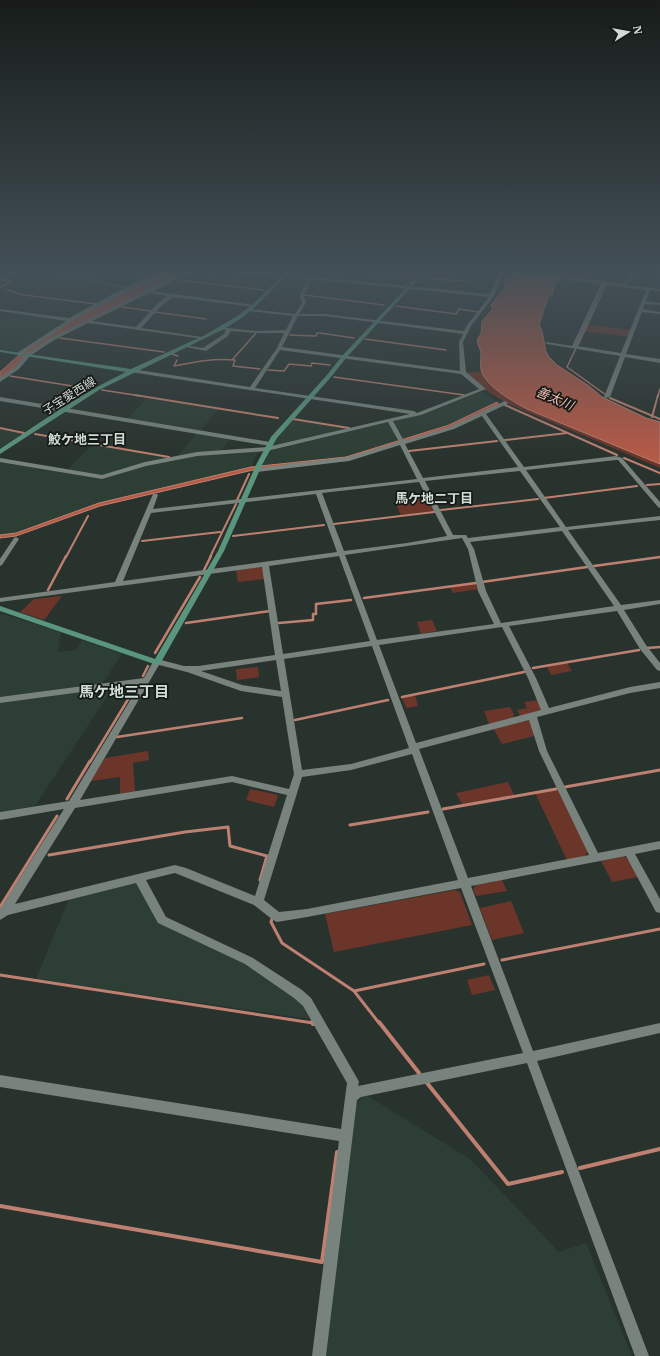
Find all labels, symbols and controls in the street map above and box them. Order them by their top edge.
north arrow [608,12,648,52]
text: N [630,24,646,36]
street label: 子宝愛西線 [39,373,98,418]
water label: 善太川 [534,383,578,415]
district label: 鮫ケ地三丁目 [48,431,126,448]
district label: 馬ケ地二丁目 [395,490,473,507]
district label: 馬ケ地三丁目 [79,682,169,701]

